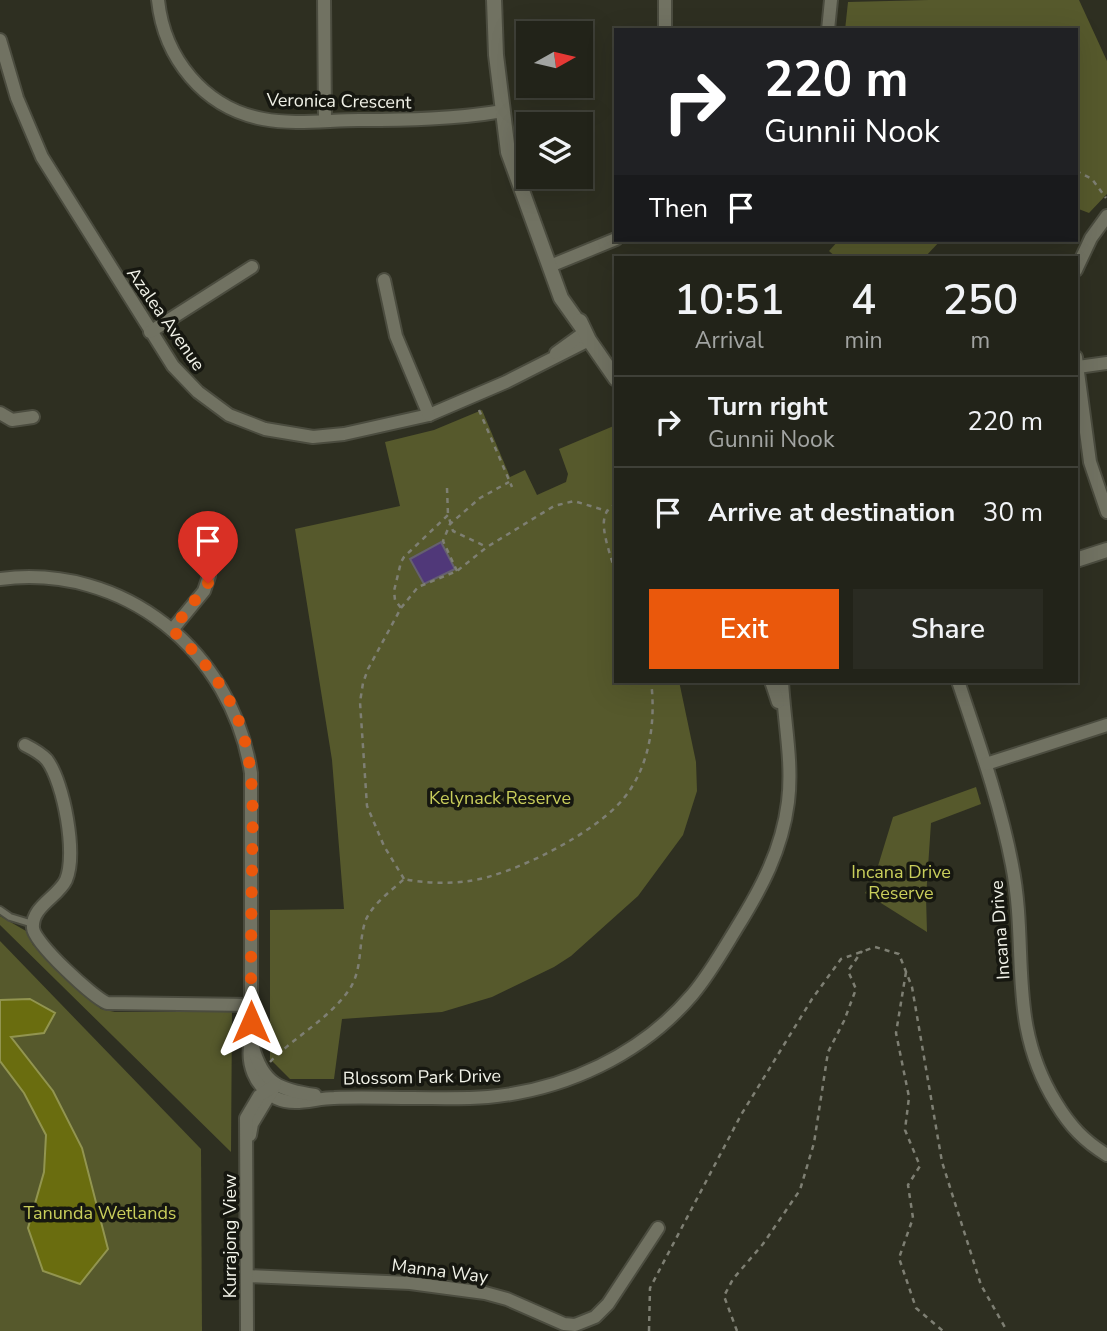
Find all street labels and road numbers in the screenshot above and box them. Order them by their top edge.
street label: Veronica Crescent [265,88,412,114]
street label: Azalea Avenue [121,263,211,375]
street label: Incana Drive [985,879,1015,981]
street label: Blossom Park Drive [343,1064,501,1090]
street label: Kurrajong View [218,1174,242,1298]
street label: Manna Way [390,1253,490,1289]

